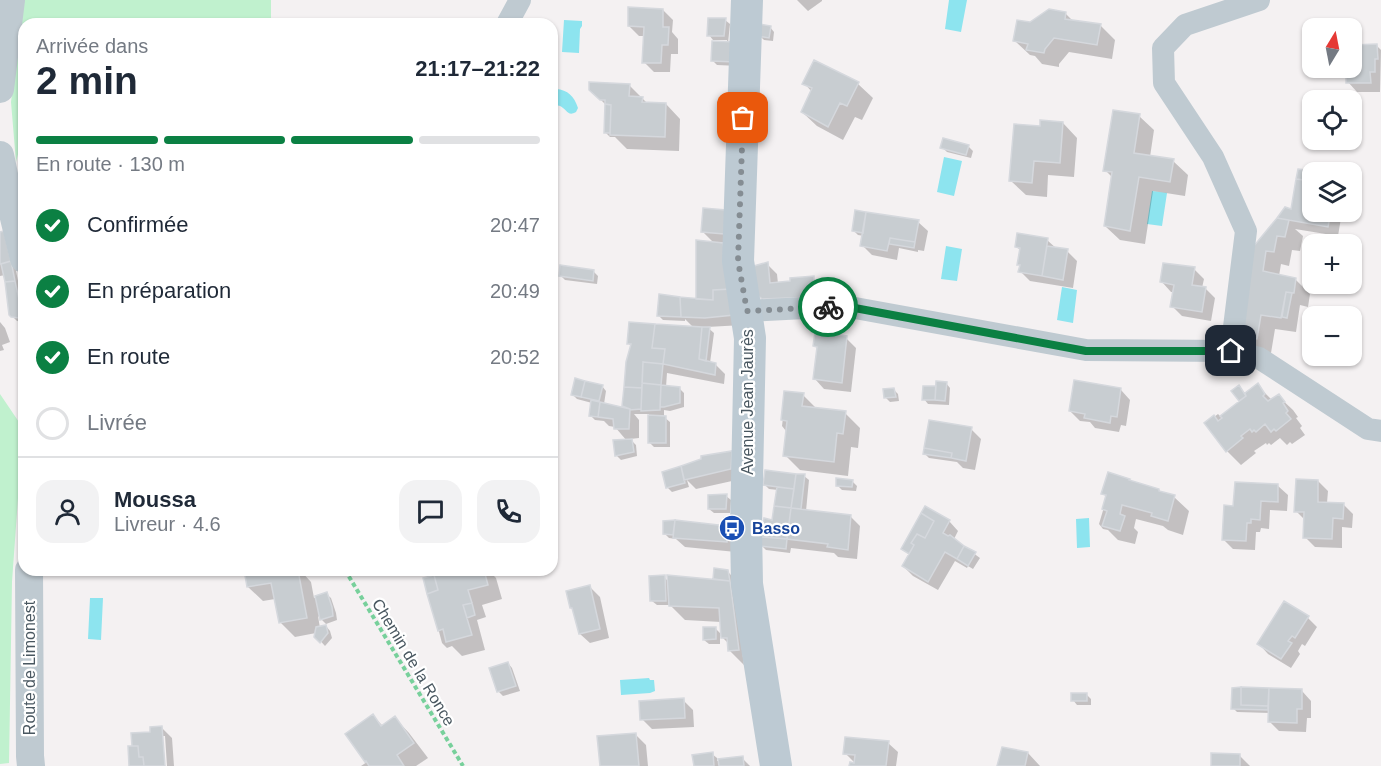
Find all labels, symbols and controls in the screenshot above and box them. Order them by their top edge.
north arrow [1302,18,1362,78]
map controls [1302,18,1362,366]
text: Arrivée dans [36,35,148,57]
text: 21:17–21:22 [415,56,540,81]
text: 2 min [36,59,138,102]
button: locate [1302,90,1362,150]
pin [717,92,768,143]
icon: bag [726,101,759,134]
text: En route · 130 m [36,153,185,175]
button: layers [1302,162,1362,222]
icon: check [36,209,69,242]
text: Confirmée [87,212,188,237]
text: 20:47 [490,214,540,236]
button: + [1302,234,1362,294]
icon: check [36,275,69,308]
courier [798,277,858,337]
text: En préparation [87,278,231,303]
text: 20:49 [490,280,540,302]
icon: bike [812,291,845,324]
button: − [1302,306,1362,366]
pin [1205,325,1256,376]
street label: Avenue Jean Jaurès [739,329,756,475]
icon: home [1214,334,1247,367]
icon: check [36,341,69,374]
text: En route [87,344,170,369]
text: 20:52 [490,346,540,368]
text: Livrée [87,410,147,435]
button: person [36,480,99,543]
button: chat [399,480,462,543]
button: phone [477,480,540,543]
text: Moussa [114,487,196,512]
text: Livreur · 4.6 [114,513,221,535]
bus stop icon: Basso [717,513,747,543]
place label: Basso [752,520,800,537]
street label: Chemin de la Ronce [369,596,458,729]
street label: Route de Limonest [21,600,38,735]

